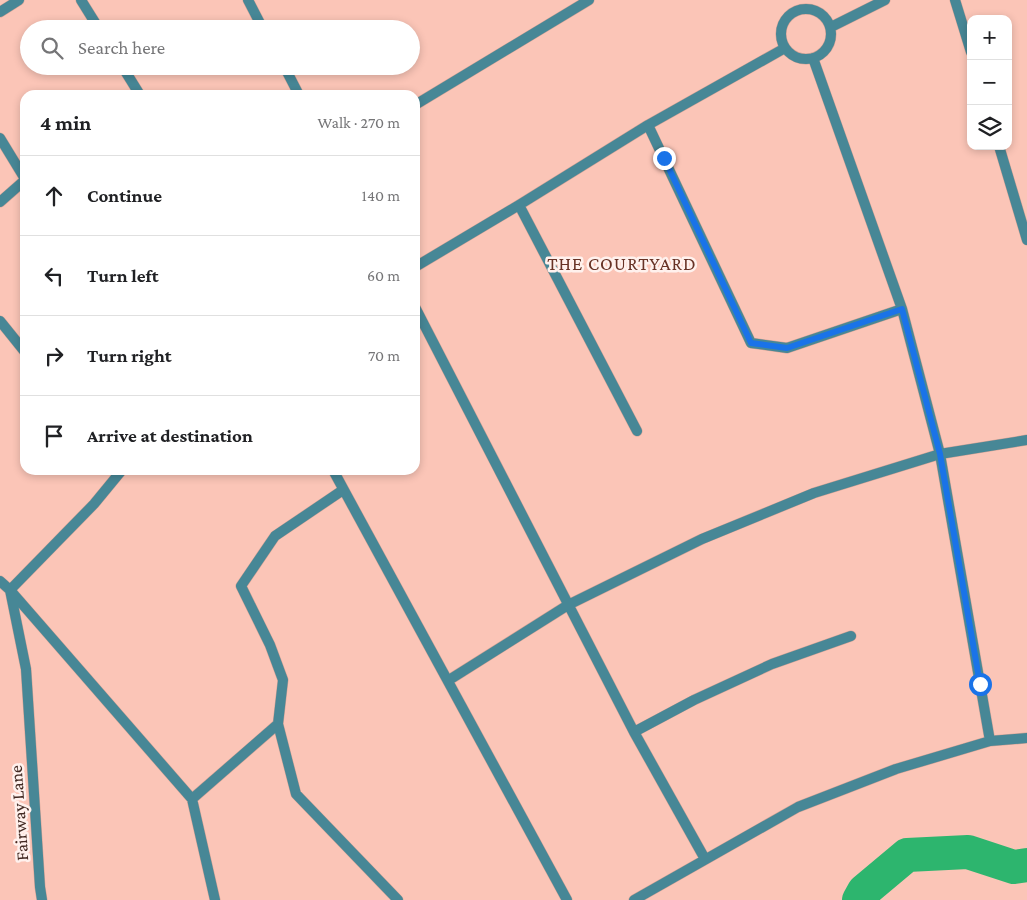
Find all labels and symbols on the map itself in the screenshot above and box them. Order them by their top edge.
route end [653,147,676,170]
district label: THE COURTYARD [547,253,697,274]
route start [969,673,992,696]
street label: Fairway Lane [6,764,32,862]

